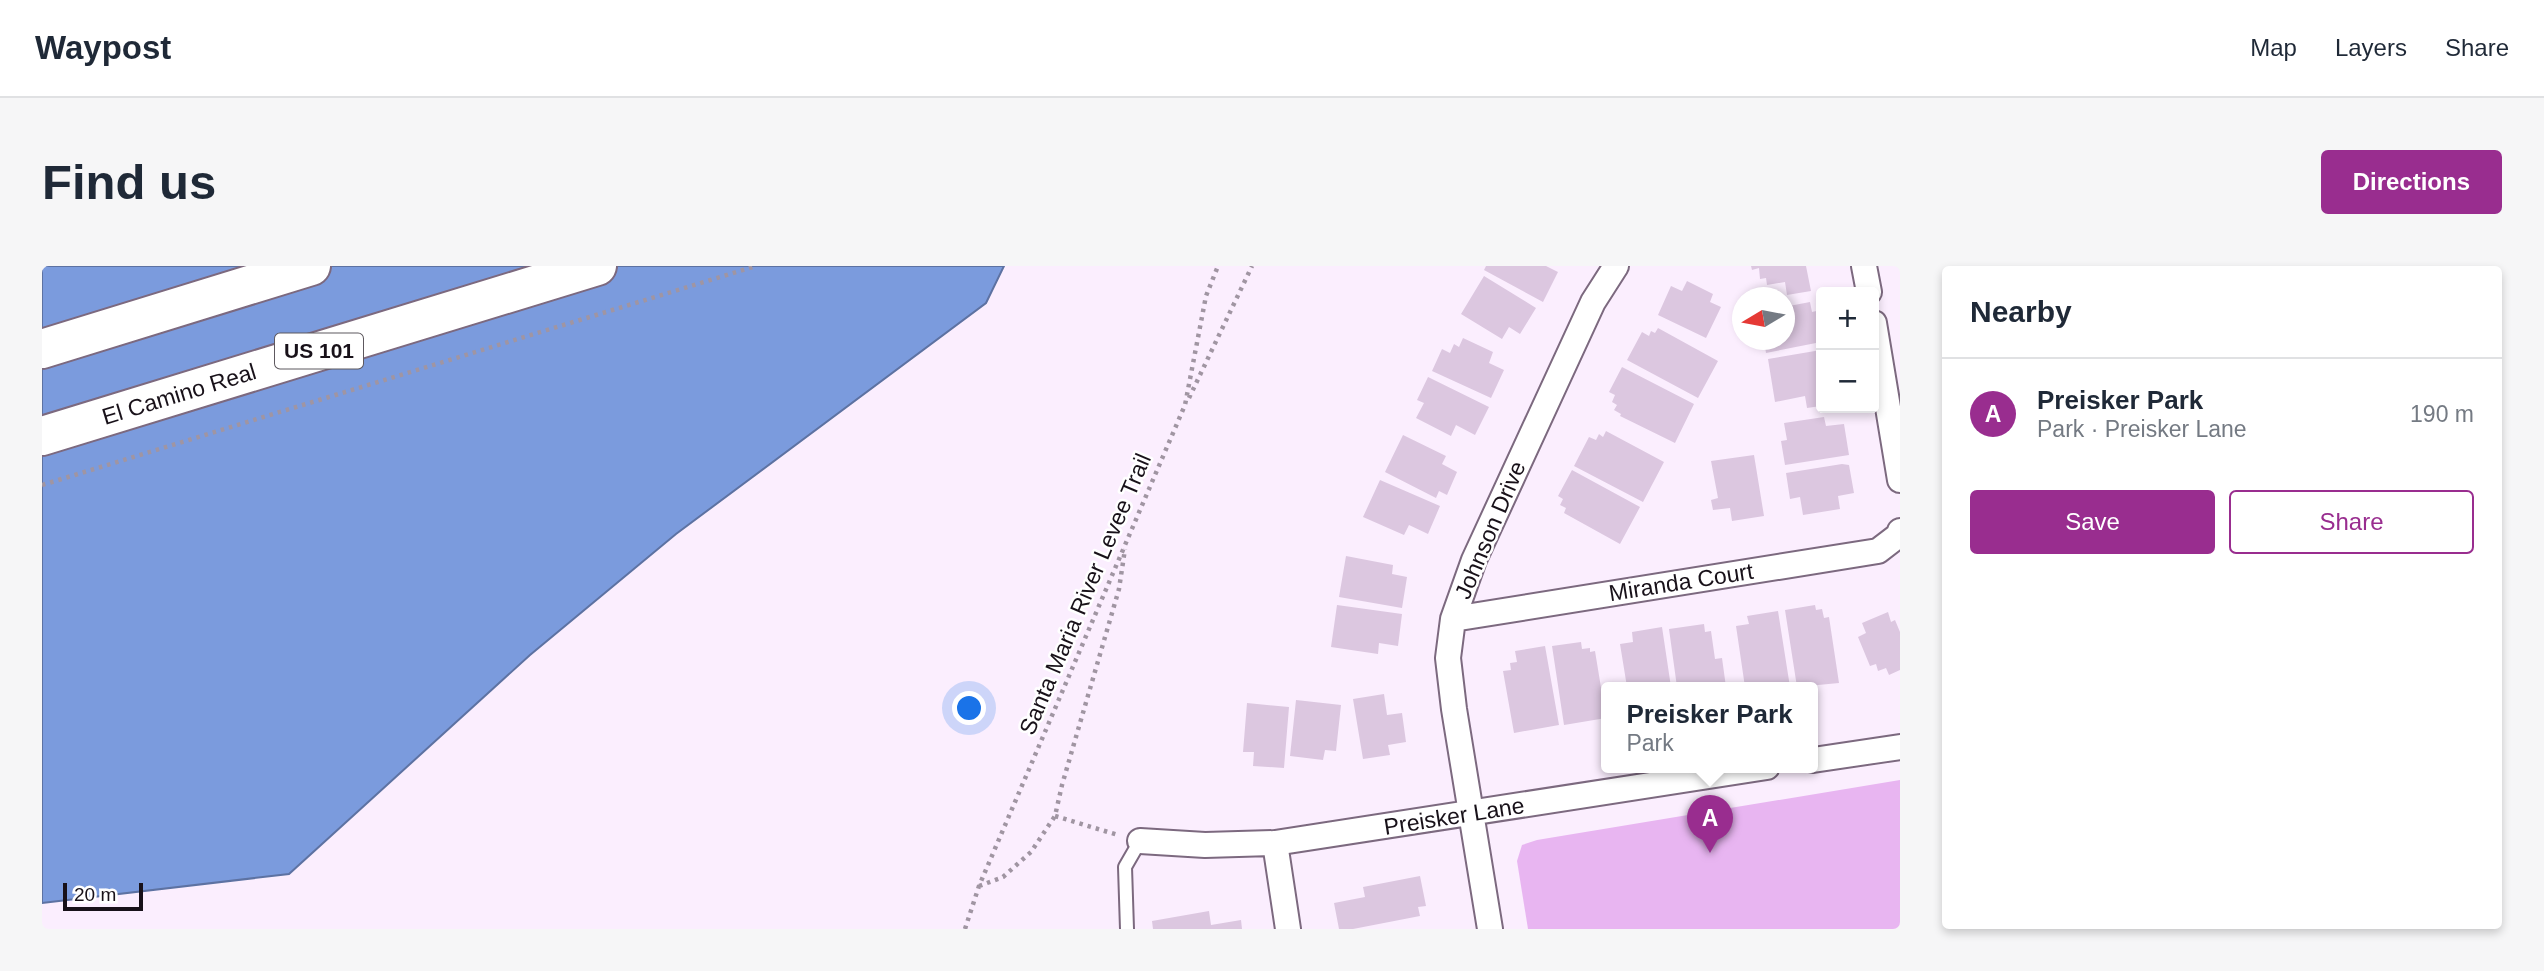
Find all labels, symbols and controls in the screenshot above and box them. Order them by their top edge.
text: Waypost [35,29,171,66]
text: Map [2250,34,2297,61]
text: Layers [2335,34,2407,61]
text: Share [2445,34,2509,61]
button: Directions [2321,150,2502,214]
text: Find us [42,155,216,209]
north arrow [1732,287,1795,350]
map controls [1816,287,1879,413]
button: + [1816,287,1879,350]
text: Nearby [1970,295,2072,328]
road number: US 101 [275,334,363,368]
button: − [1816,350,1879,413]
street label: El Camino Real [99,358,259,430]
text: Preisker Park [2037,385,2203,415]
text: A [1985,401,2001,427]
text: 190 m [2410,401,2474,427]
text: Park · Preisker Lane [2037,416,2247,442]
street label: Santa Maria River Levee Trail [1014,449,1156,739]
street label: Johnson Drive [1449,457,1531,603]
button: Save [1970,490,2215,554]
button: Share [2229,490,2474,554]
street label: Miranda Court [1607,558,1756,606]
popup [1601,682,1818,773]
your location [952,691,986,725]
text: Preisker Park [1626,699,1793,729]
text: Park [1626,730,1674,756]
street label: Preisker Lane [1382,792,1526,840]
pin: A [1687,795,1733,853]
scale bar [63,880,144,912]
text: 20 m [74,884,116,905]

